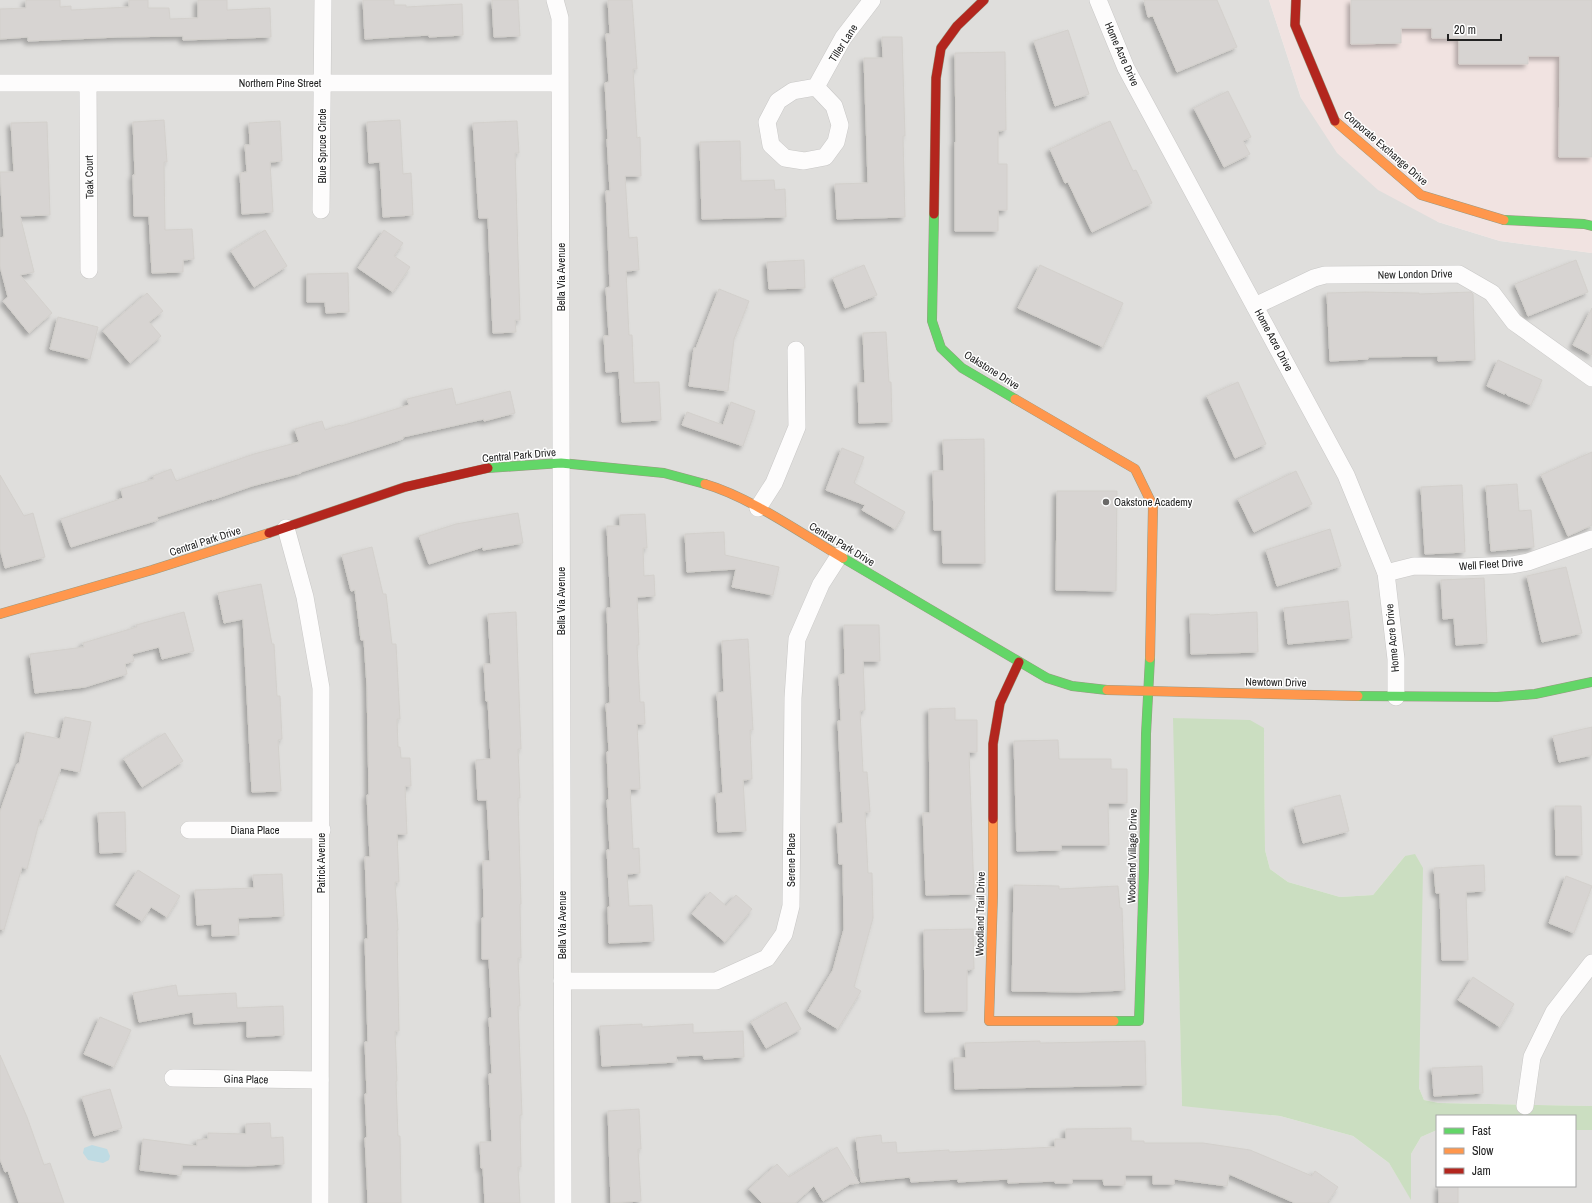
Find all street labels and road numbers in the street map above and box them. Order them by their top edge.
street label: Home Acre Drive [1102,20,1142,88]
street label: Tiller Lane [826,21,860,65]
street label: Northern Pine Street [239,76,322,90]
street label: Blue Spruce Circle [315,108,329,184]
street label: Corporate Exchange Drive [1341,108,1431,188]
street label: Teak Court [82,155,96,199]
street label: Bella Via Avenue [554,243,568,311]
street label: New London Drive [1378,266,1452,282]
street label: Home Acre Drive [1252,306,1296,374]
street label: Oakstone Drive [962,347,1022,393]
street label: Central Park Drive [481,445,557,465]
street label: Central Park Drive [807,519,877,569]
street label: Central Park Drive [168,523,242,559]
street label: Well Fleet Drive [1459,555,1523,573]
street label: Bella Via Avenue [554,567,568,635]
street label: Home Acre Drive [1382,603,1402,673]
street label: Newtown Drive [1245,674,1307,690]
street label: Woodland Village Drive [1124,809,1140,903]
street label: Diana Place [230,823,280,837]
street label: Patrick Avenue [314,833,328,893]
street label: Serene Place [784,833,798,887]
street label: Woodland Trail Drive [972,872,988,956]
street label: Bella Via Avenue [555,891,569,959]
street label: Gina Place [224,1072,268,1086]

